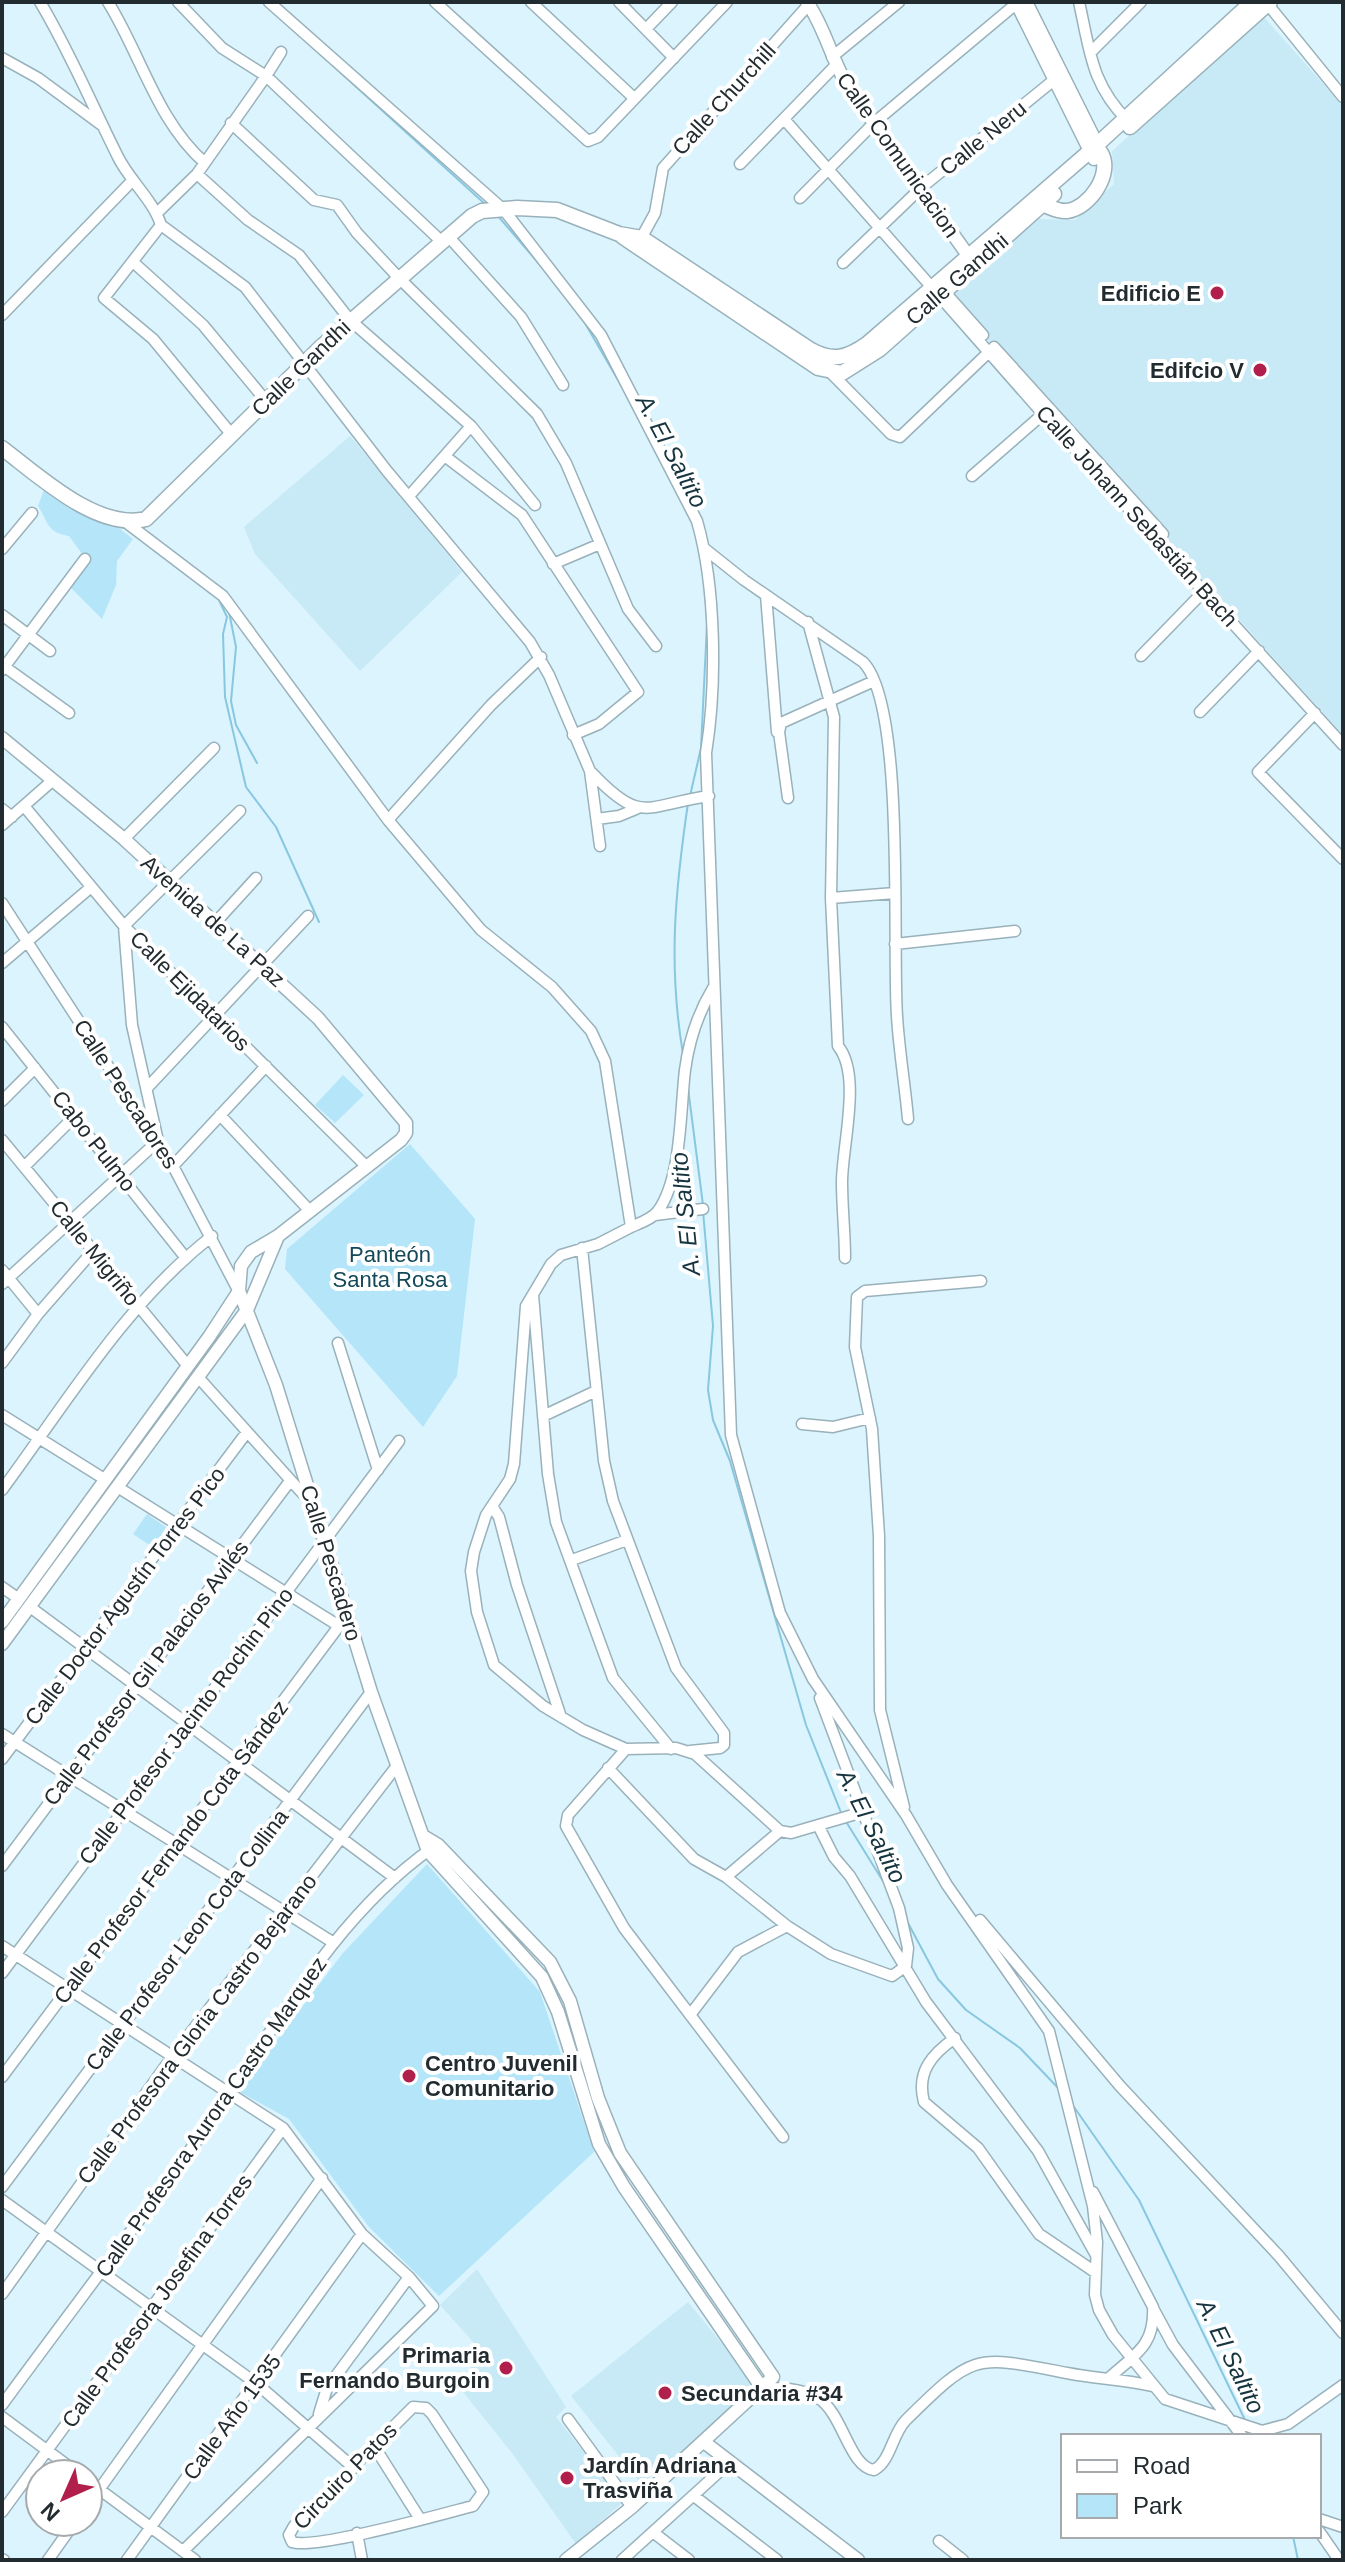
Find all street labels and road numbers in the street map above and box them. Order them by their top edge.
street label: Calle Churchill [667,38,781,160]
street label: Calle Comunicacion [832,68,964,242]
street label: Calle Neru [935,96,1031,180]
street label: Calle Gandhi [901,228,1013,330]
street label: Calle Gandhi [247,315,355,421]
street label: Calle Johann Sebastián Bach [1031,400,1243,632]
street label: Avenida de La Paz [136,850,290,992]
street label: Calle Ejidatarios [125,926,255,1056]
street label: Calle Pescadores [69,1015,183,1173]
street label: Cabo Pulmo [47,1086,141,1196]
street label: Calle Migriño [45,1195,145,1311]
street label: Calle Doctor Agustín Torres Pico [20,1462,230,1730]
street label: Calle Pescadero [295,1482,367,1644]
street label: Calle Profesor Gil Palacios Avilés [38,1536,254,1810]
street label: Calle Profesor Jacinto Rochin Pino [74,1583,298,1869]
street label: Calle Profesor Fernando Cota Sández [49,1696,293,2008]
street label: Calle Profesor Leon Cota Collina [81,1804,294,2075]
street label: Calle Profesora Gloria Castro Bejarano [72,1869,322,2189]
street label: Calle Profesora Aurora Castro Marquez [90,1952,332,2282]
street label: Calle Profesora Josefina Torres [57,2170,257,2432]
street label: Calle Año 1535 [178,2349,286,2485]
street label: Circuiro Patos [288,2418,402,2534]

